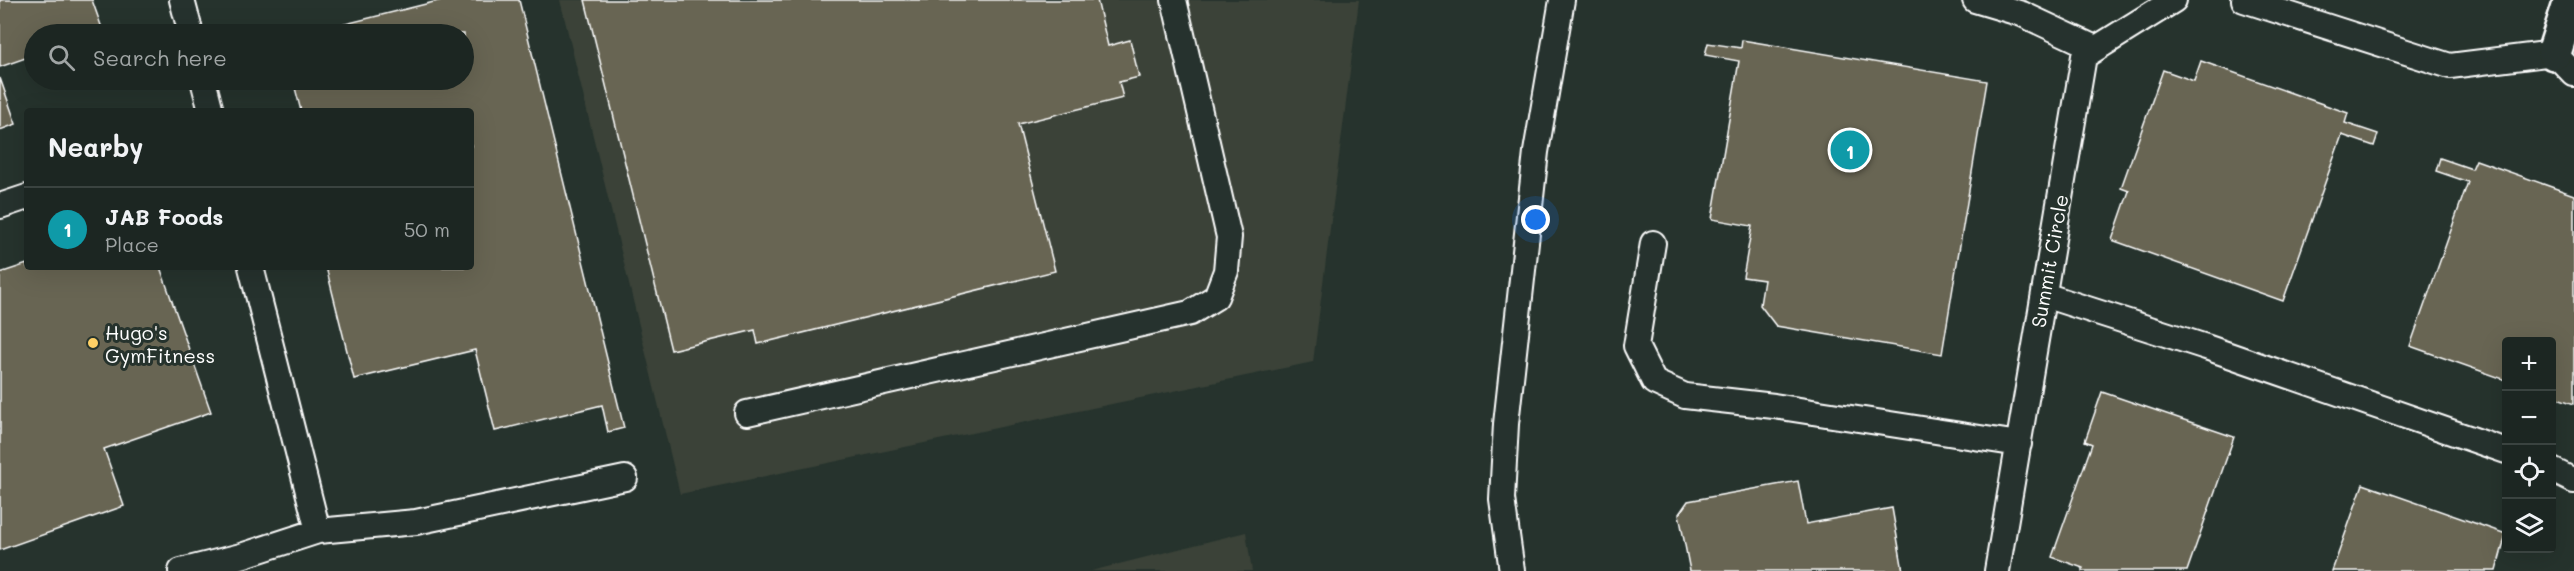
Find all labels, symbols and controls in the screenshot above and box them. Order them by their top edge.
search box [24,24,474,90]
icon: search [45,41,78,74]
text: Search here [93,43,227,72]
pin: 1 [1830,128,1870,172]
text: Nearby [48,130,143,164]
street label: Summit Circle [2024,192,2074,330]
text: JAB Foods [105,202,223,231]
your location [1521,205,1550,234]
text: 1 [63,216,72,242]
text: 50 m [404,216,450,242]
text: Place [105,231,159,257]
place label: Hugo's GymFitness [105,319,215,368]
marker: Hugo's GymFitness [86,336,100,350]
map controls [2502,337,2556,553]
button: + [2502,337,2556,391]
button: − [2502,391,2556,445]
button: locate [2502,445,2556,499]
button: layers [2502,499,2556,553]

